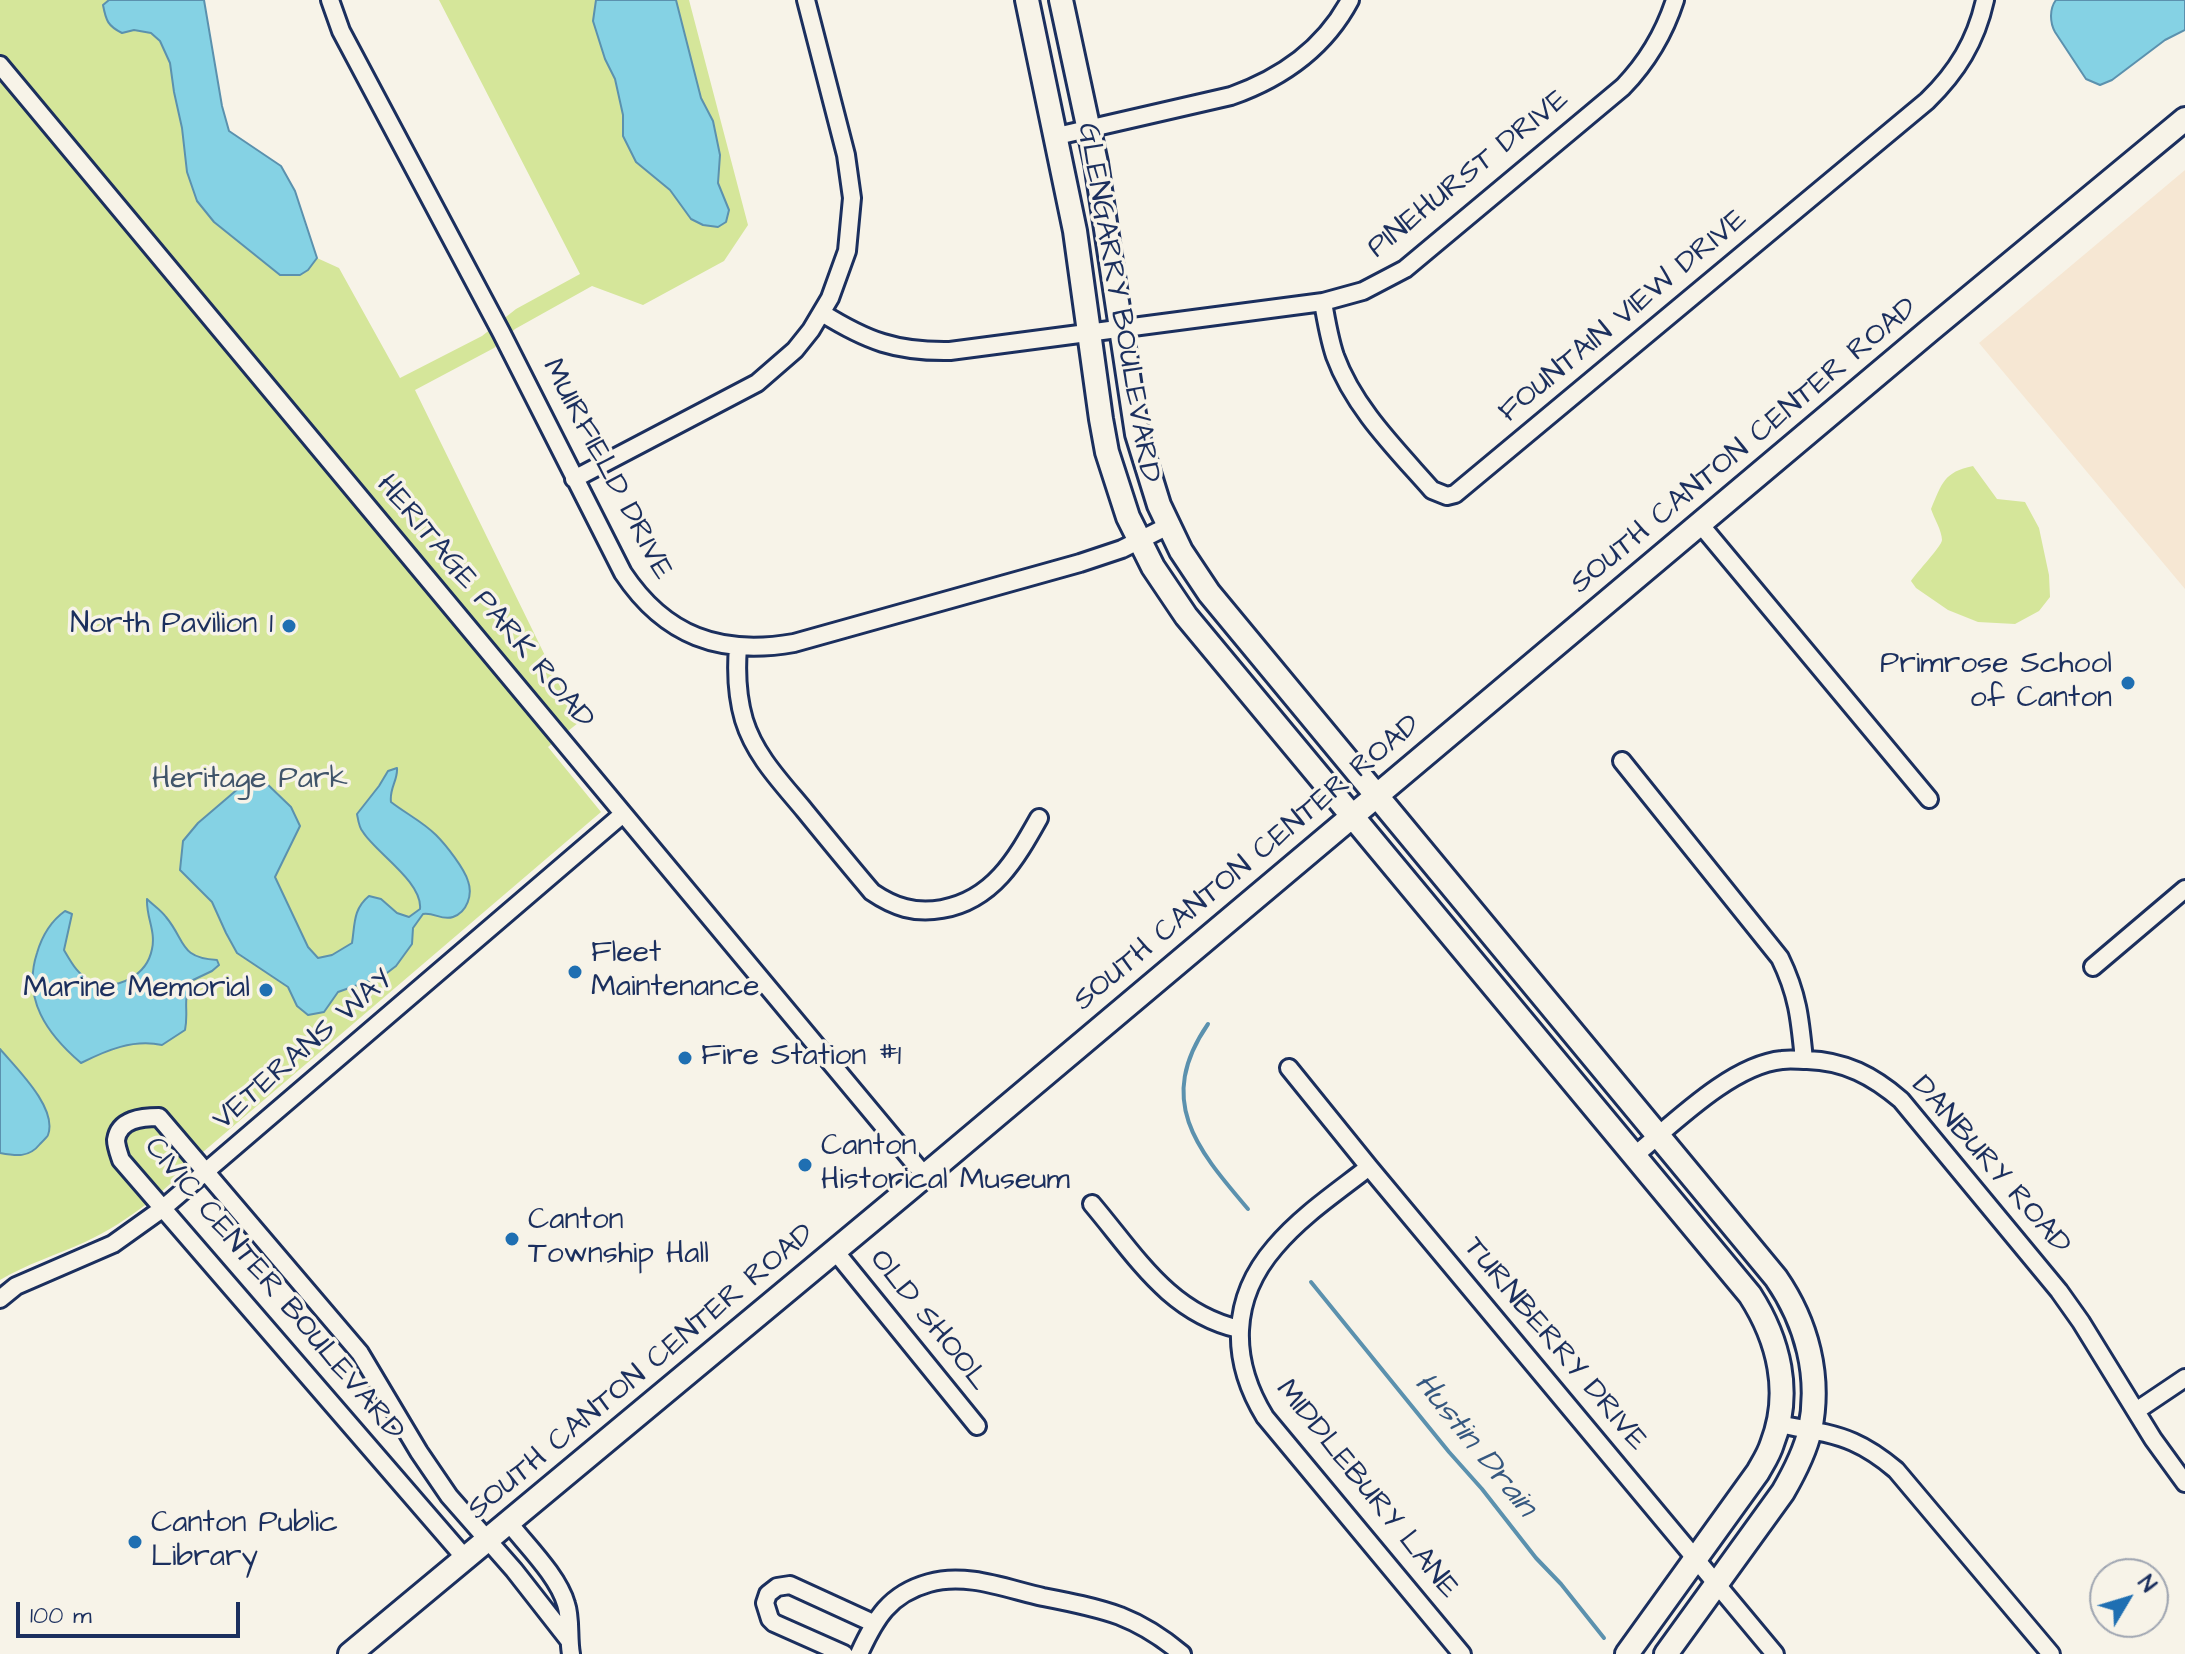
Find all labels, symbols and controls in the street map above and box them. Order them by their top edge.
street label: PINEHURST DRIVE [1361,83,1577,267]
street label: GLENGARRY BOULEVARD [1068,120,1166,486]
street label: FOUNTAIN VIEW DRIVE [1493,203,1755,431]
street label: SOUTH CANTON CENTER ROAD [1564,291,1926,603]
street label: MUIRFIELD DRIVE [533,353,679,587]
street label: HERITAGE PARK ROAD [367,469,601,737]
place label: North Pavilion 1 [70,608,273,644]
marker: North Pavilion 1 [280,617,298,635]
place label: Primrose School of Canton [1880,648,2112,718]
marker: Primrose School of Canton [2119,674,2137,692]
street label: SOUTH CANTON CENTER ROAD [1067,708,1429,1020]
park label: Heritage Park [152,763,348,799]
place label: Fleet Maintenance [591,937,759,1008]
street label: VETERANS WAY [206,963,402,1139]
marker: Fleet Maintenance [566,963,584,981]
place label: Marine Memorial [23,972,250,1008]
marker: Marine Memorial [257,981,275,999]
place label: Fire Station #1 [701,1040,901,1076]
marker: Fire Station #1 [676,1049,694,1067]
street label: DANBURY ROAD [1903,1069,2077,1263]
place label: Canton Historical Museum [821,1130,1070,1200]
street label: CIVIC CENTER BOULEVARD [135,1131,411,1449]
marker: Canton Historical Museum [796,1156,814,1174]
place label: Canton Township Hall [528,1204,709,1274]
street label: SOUTH CANTON CENTER ROAD [461,1217,823,1529]
marker: Canton Township Hall [503,1230,521,1248]
street label: TURNBERRY DRIVE [1454,1231,1654,1459]
street label: OLD SHOOL [860,1243,996,1399]
water label: Hustin Drain [1404,1366,1544,1526]
street label: MIDDLEBURY LANE [1267,1373,1465,1607]
place label: Canton Public Library [151,1507,338,1578]
marker: Canton Public Library [126,1533,144,1551]
north arrow [2089,1558,2169,1638]
text: N [2130,1569,2163,1599]
scale bar [20,1586,244,1636]
text: 100 m [30,1599,92,1633]

